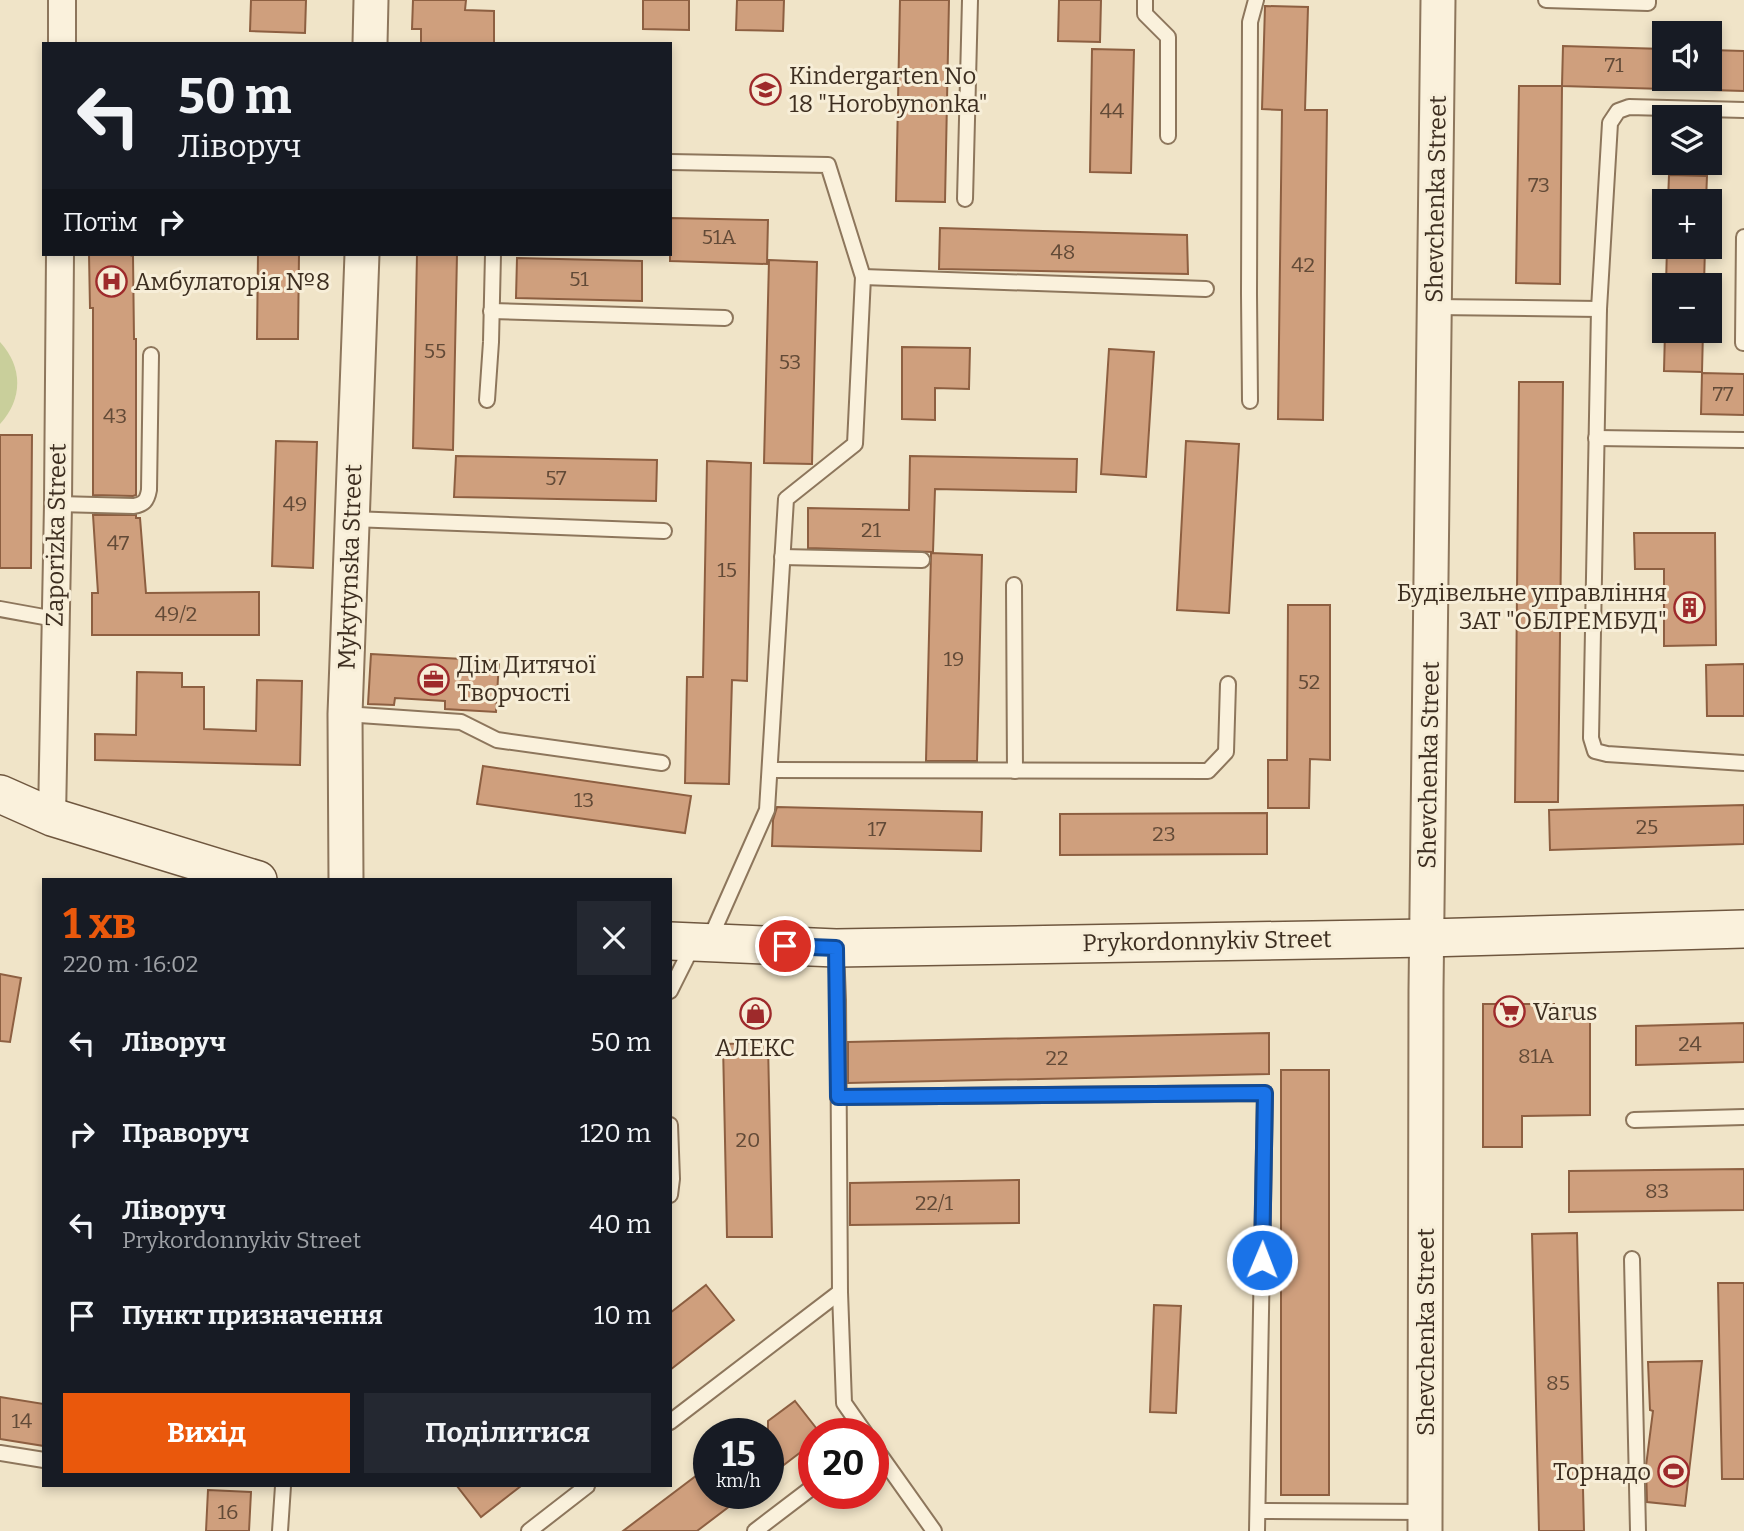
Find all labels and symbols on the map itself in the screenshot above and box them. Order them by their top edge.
house number: 71 [1604,52,1624,78]
place label: Kindergarten No 18 "Horobynonka" [789,62,988,118]
school or university icon: Kindergarten No 18 "Horobynonka" [749,73,783,107]
street label: Shevchenka Street [1420,95,1452,303]
house number: 44 [1100,98,1124,124]
house number: 73 [1528,172,1550,198]
house number: 51А [702,224,736,250]
house number: 48 [1051,239,1075,265]
house number: 42 [1291,252,1315,278]
hospital icon: Амбулаторія №8 [94,265,128,299]
house number: 51 [569,266,589,292]
place label: Амбулаторія №8 [134,268,330,296]
house number: 55 [424,338,446,364]
house number: 53 [779,349,801,375]
house number: 77 [1712,381,1734,407]
house number: 43 [103,403,127,429]
street label: Zaporizka Street [40,443,72,627]
street label: Mykytynska Street [332,463,368,670]
house number: 57 [545,465,567,491]
house number: 49 [283,491,307,517]
house number: 21 [861,517,881,543]
house number: 47 [107,530,130,556]
house number: 15 [717,557,737,583]
place label: Будівельне управління ЗАТ "ОБЛРЕМБУД" [1397,579,1667,635]
building icon: Будівельне управління ЗАТ "ОБЛРЕМБУД" [1673,590,1707,624]
house number: 49/2 [155,601,197,627]
house number: 19 [944,646,964,672]
place label: Дім Дитячої Творчості [457,651,596,707]
street label: Shevchenka Street [1413,661,1445,869]
office icon: Дім Дитячої Творчості [417,662,451,696]
house number: 52 [1298,669,1320,695]
house number: 13 [574,787,594,813]
house number: 25 [1636,814,1658,840]
house number: 17 [868,816,887,842]
house number: 23 [1152,821,1176,847]
pin [755,916,815,976]
street label: Prykordonnykiv Street [1082,925,1332,957]
supermarket icon: Varus [1493,995,1527,1029]
shop icon: АЛЕКС [738,997,772,1031]
place label: Varus [1533,998,1598,1026]
house number: 24 [1678,1031,1702,1057]
place label: АЛЕКС [715,1034,795,1062]
house number: 81А [1518,1043,1554,1069]
house number: 22 [1046,1045,1068,1071]
house number: 20 [736,1127,760,1153]
house number: 83 [1645,1178,1669,1204]
house number: 22/1 [915,1190,953,1216]
position arrow [1225,1223,1299,1297]
street label: Shevchenka Street [1412,1228,1440,1436]
house number: 85 [1546,1370,1570,1396]
house number: 14 [12,1408,32,1434]
speed limit sign: 20 [798,1418,889,1509]
sports icon: Торнадо [1657,1455,1691,1489]
place label: Торнадо [1553,1458,1651,1486]
house number: 16 [218,1499,238,1525]

